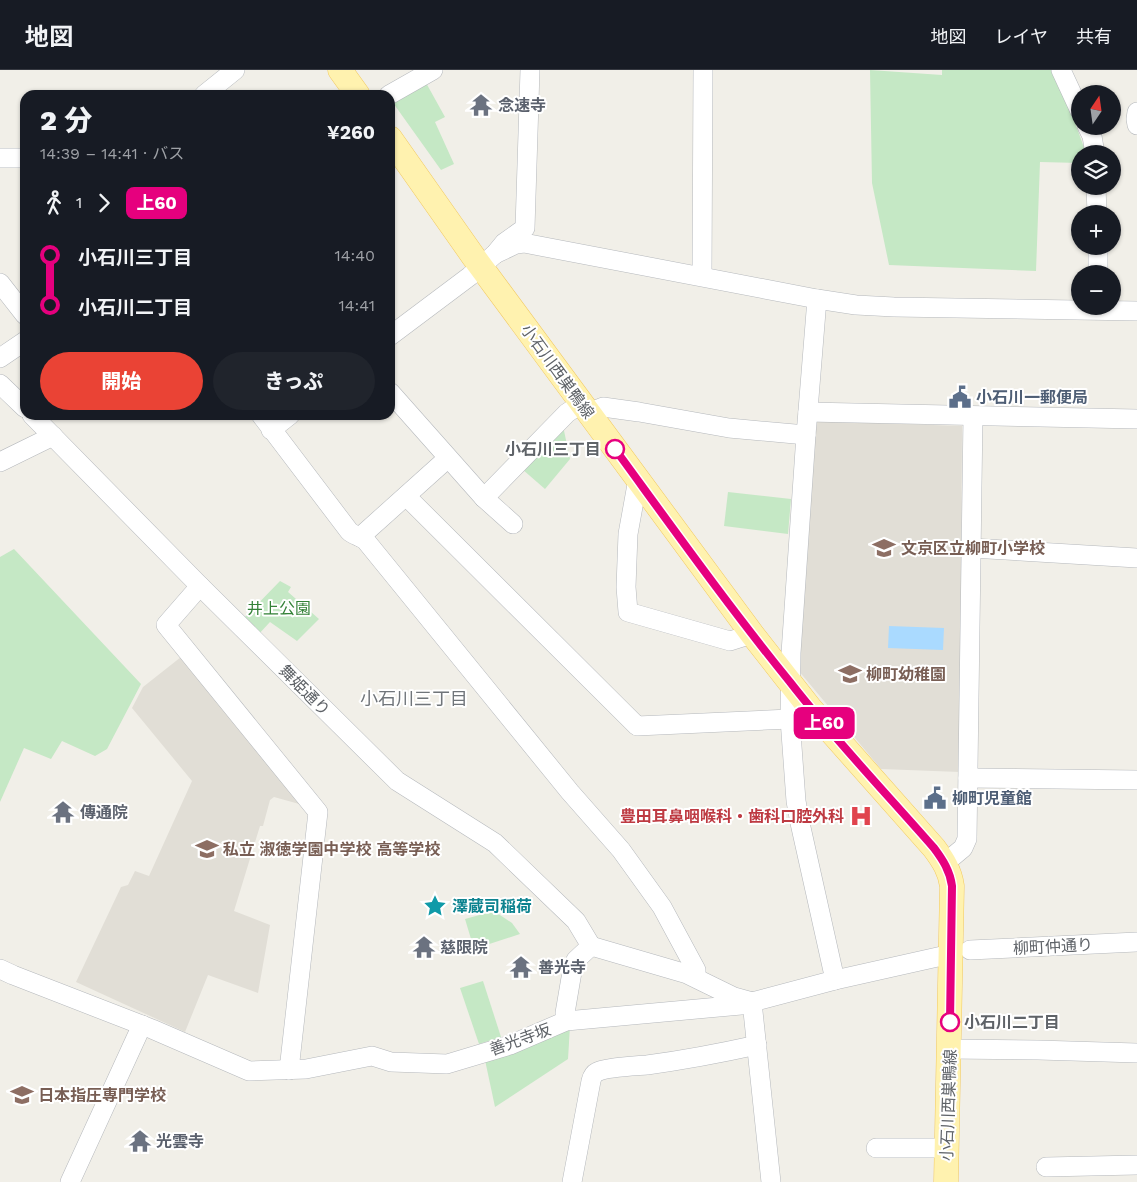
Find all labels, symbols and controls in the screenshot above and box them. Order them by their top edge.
text: 地図 [25,23,73,51]
text: 地図 [931,26,967,47]
text: レイヤ [995,26,1048,47]
text: 共有 [1076,26,1112,47]
north arrow [1071,85,1121,135]
map controls [1071,85,1121,315]
temple icon: 念速寺 [468,92,494,118]
place label: 念速寺 [498,96,546,115]
text: 2 分 [40,104,92,137]
text: ¥260 [327,121,375,144]
text: 14:39 – 14:41 · バス [40,144,184,163]
button: layers [1071,145,1121,195]
icon: walk [40,189,68,217]
icon: forward [90,189,118,217]
text: 上60 [136,192,177,213]
text: 1 [76,193,82,212]
button: + [1071,205,1121,255]
text: 小石川三丁目 [78,246,192,269]
text: 14:40 [335,246,375,265]
button: − [1071,265,1121,315]
text: 小石川二丁目 [78,296,192,319]
text: 14:41 [338,296,375,315]
street label: 小石川西巣鴨線 [517,320,598,422]
button: 開始 [40,352,203,410]
button: きっぷ [213,352,375,410]
public building icon: 小石川一郵便局 [947,384,973,410]
place label: 小石川一郵便局 [976,388,1088,407]
marker: 小石川三丁目 [605,439,625,459]
place label: 小石川三丁目 [505,440,601,459]
school or university icon: 文京区立柳町小学校 [871,535,897,561]
place label: 文京区立柳町小学校 [901,539,1045,558]
park label: 井上公園 [247,599,311,618]
street label: 舞姫通り [275,661,334,720]
school or university icon: 柳町幼稚園 [837,661,863,687]
place label: 柳町幼稚園 [866,665,946,684]
district label: 小石川三丁目 [360,688,468,709]
line badge: 上60 [795,707,853,739]
text: 上60 [804,712,844,733]
public building icon: 柳町児童館 [922,785,948,811]
place label: 柳町児童館 [952,789,1032,808]
temple icon: 傳通院 [50,799,76,825]
place label: 傳通院 [80,803,128,822]
hospital icon: 豊田耳鼻咽喉科・歯科口腔外科 [848,803,874,829]
place label: 豊田耳鼻咽喉科・歯科口腔外科 [620,807,844,826]
school or university icon: 私立 淑徳学園中学校 高等学校 [194,836,220,862]
place label: 私立 淑徳学園中学校 高等学校 [223,840,440,859]
place icon: 澤蔵司稲荷 [422,893,448,919]
place label: 澤蔵司稲荷 [452,897,532,916]
temple icon: 慈限院 [411,934,437,960]
street label: 柳町仲通り [1013,935,1093,958]
place label: 慈限院 [440,938,488,957]
temple icon: 善光寺 [508,954,534,980]
place label: 善光寺 [538,958,586,977]
marker: 小石川二丁目 [940,1012,960,1032]
place label: 小石川二丁目 [964,1013,1060,1032]
street label: 善光寺坂 [487,1020,553,1059]
street label: 小石川西巣鴨線 [937,1049,960,1161]
school or university icon: 日本指圧専門学校 [9,1082,35,1108]
place label: 日本指圧専門学校 [38,1086,166,1105]
temple icon: 光雲寺 [127,1128,153,1154]
place label: 光雲寺 [156,1132,204,1151]

